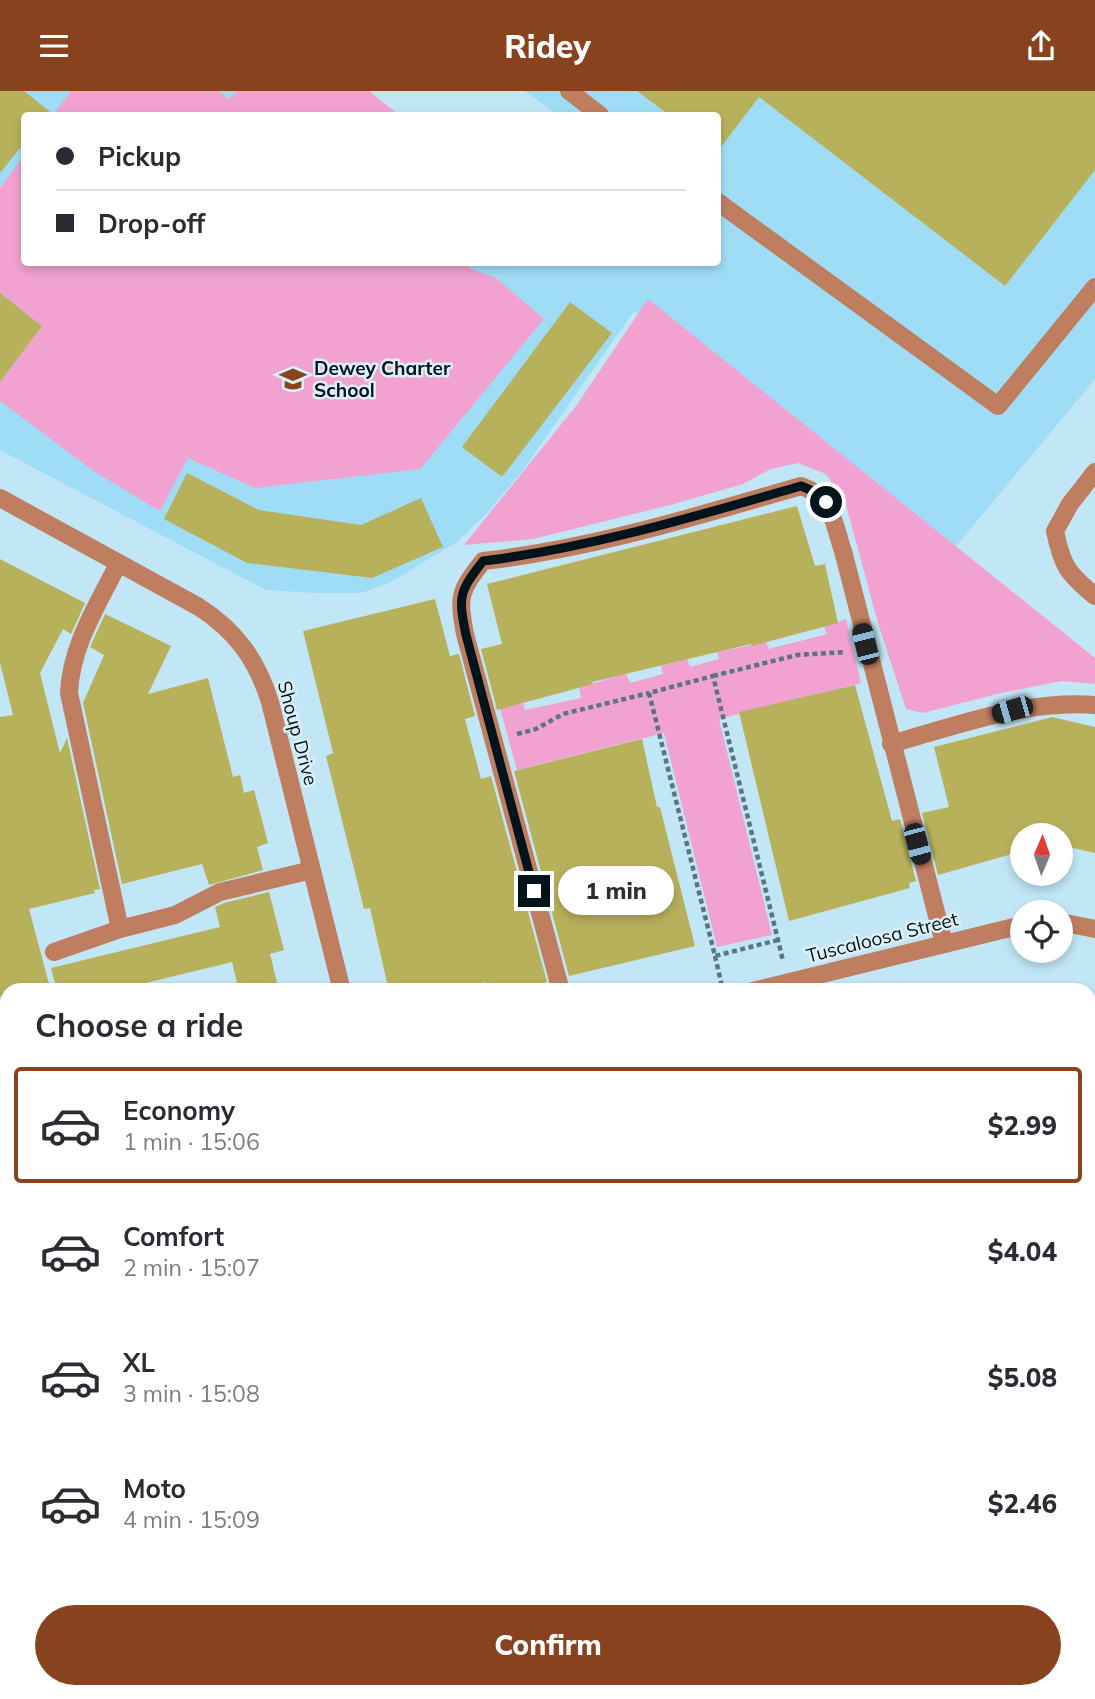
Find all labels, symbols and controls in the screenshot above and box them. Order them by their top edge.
text: Ridey [504,26,591,66]
icon: menu [35,27,73,65]
icon: share [1022,27,1060,65]
text: Pickup [98,140,181,173]
text: Drop-off [98,207,205,240]
place label: Dewey Charter School [314,356,451,402]
school or university icon: Dewey Charter School [278,364,308,394]
route start [810,486,842,518]
car [850,621,881,667]
street label: Shoup Drive [273,678,323,788]
car [989,694,1036,726]
car [902,821,933,867]
north arrow [1010,823,1073,885]
map controls [1010,823,1073,963]
callout: 1 min [558,867,674,915]
route end [518,875,550,907]
text: 1 min [585,876,647,905]
button: locate [1010,900,1073,963]
street label: Tuscaloosa Street [804,906,961,967]
text: Choose a ride [35,1005,243,1045]
icon: car [39,1094,102,1157]
text: Economy [123,1094,235,1127]
text: $2.99 [988,1109,1057,1142]
text: 1 min · 15:06 [123,1127,260,1156]
icon: car [39,1220,102,1283]
text: Comfort [123,1220,224,1253]
text: $4.04 [988,1235,1057,1268]
text: 2 min · 15:07 [123,1253,260,1282]
icon: car [39,1346,102,1409]
text: XL [123,1346,155,1379]
text: $5.08 [988,1361,1057,1394]
text: 3 min · 15:08 [123,1379,260,1408]
icon: car [39,1472,102,1535]
text: Moto [123,1472,186,1505]
text: $2.46 [988,1487,1057,1520]
text: 4 min · 15:09 [123,1505,260,1534]
button: Confirm [35,1605,1061,1685]

